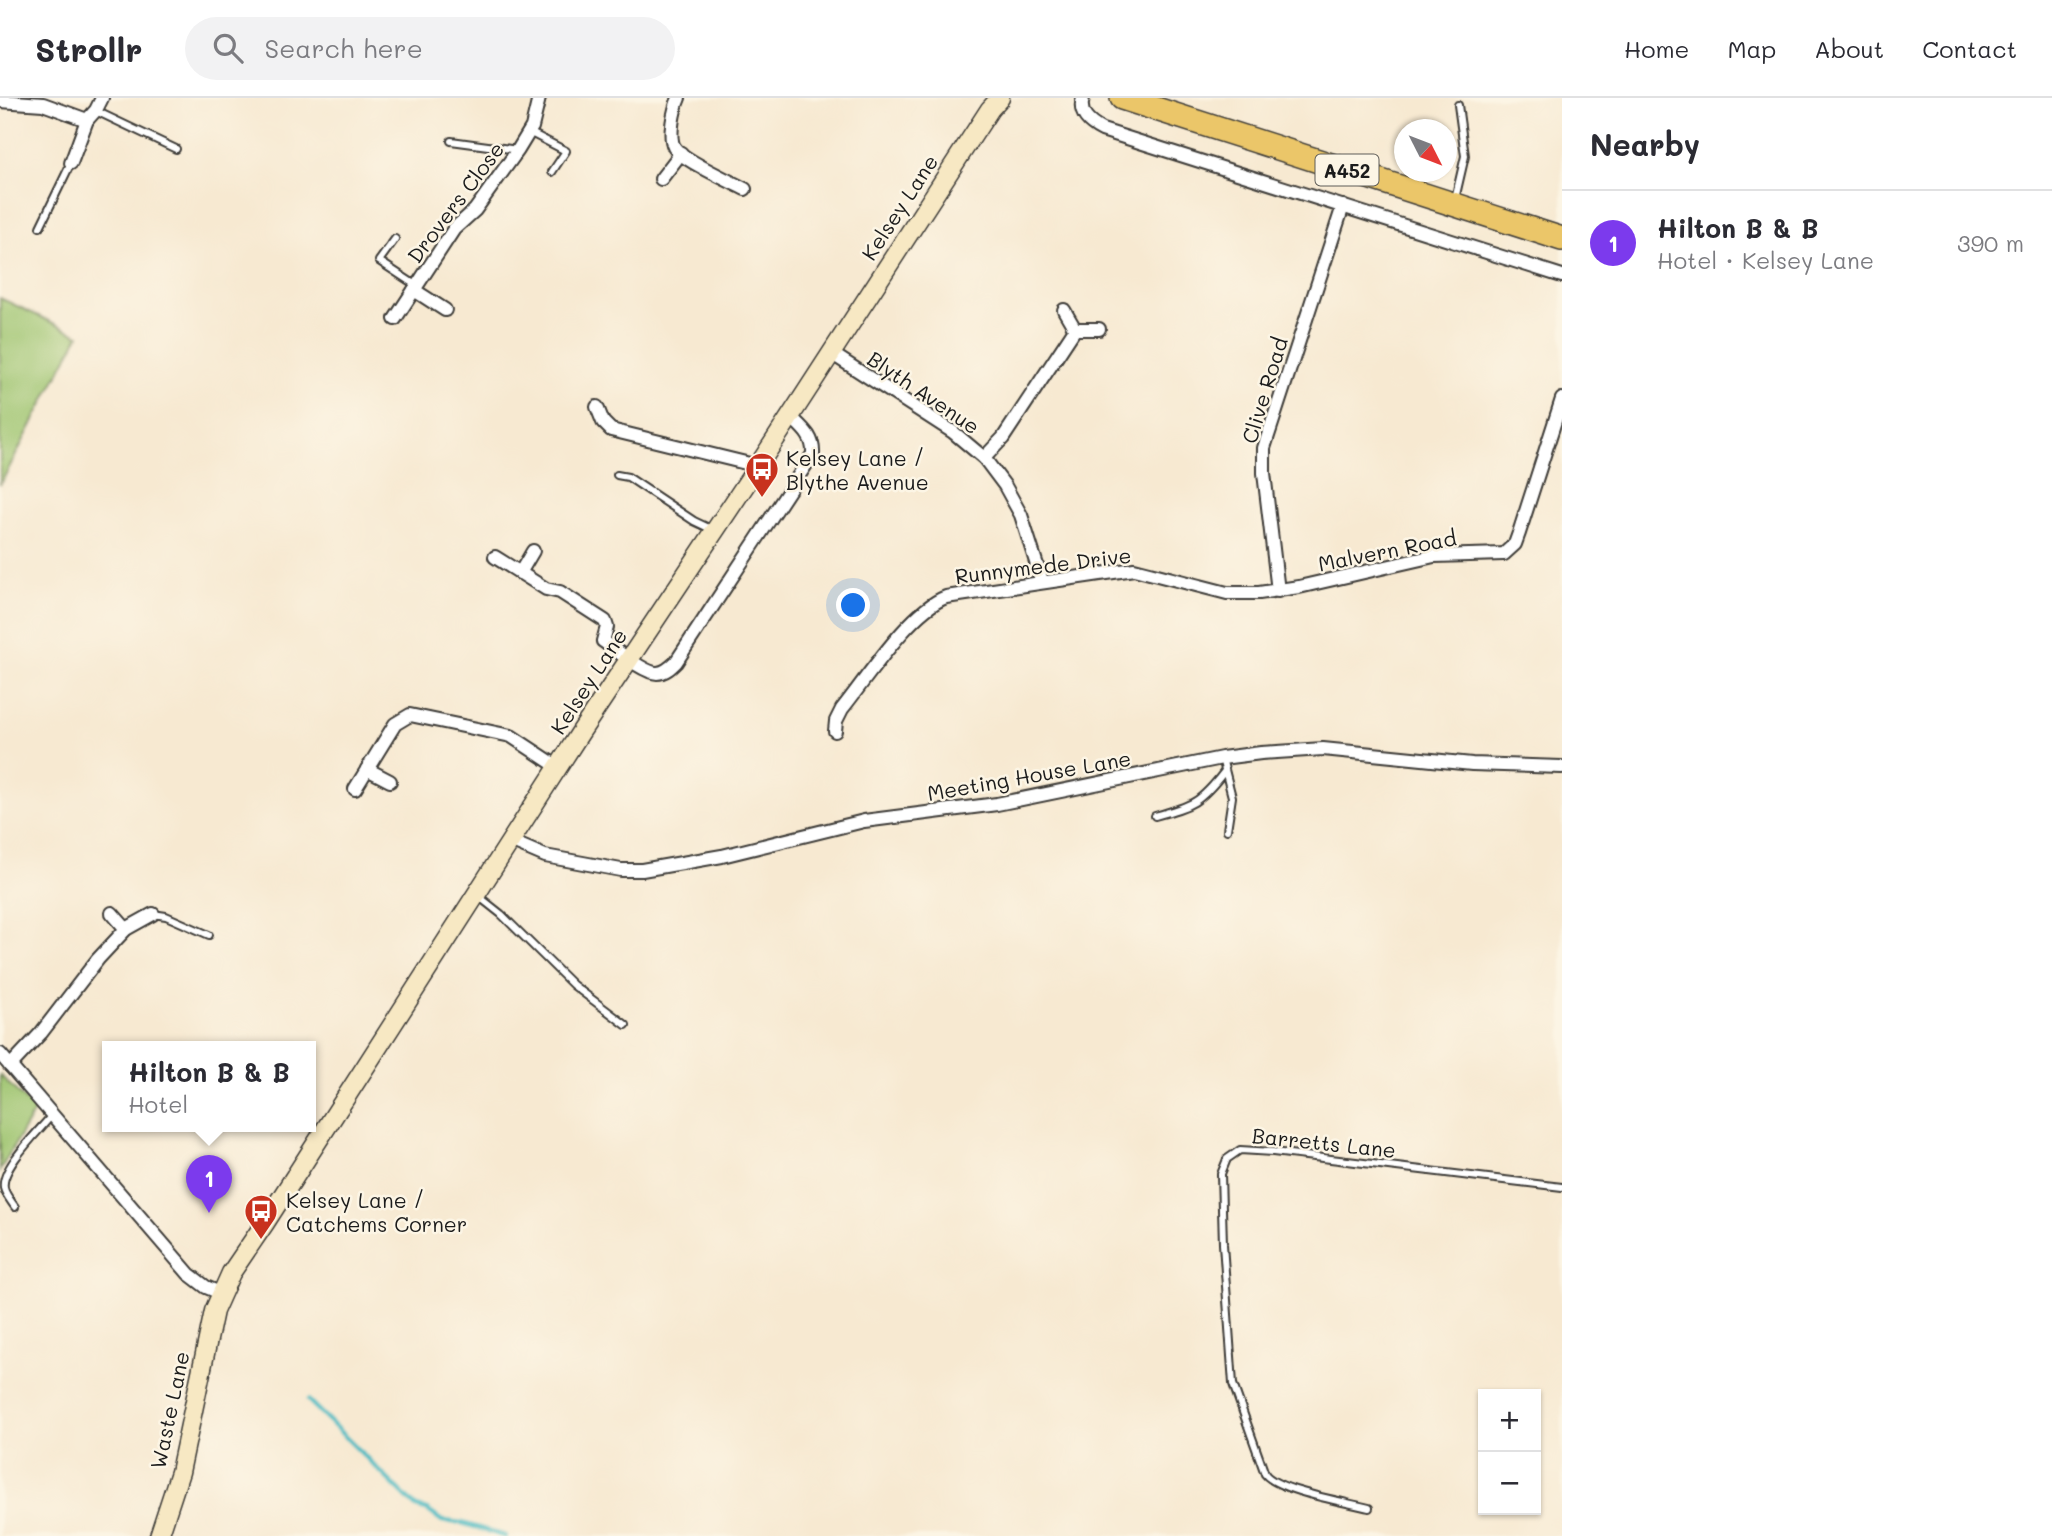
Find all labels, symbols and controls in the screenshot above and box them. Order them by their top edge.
search box [185,17,675,80]
text: Strollr [35,27,143,70]
icon: search [209,29,247,67]
text: Search here [265,31,423,65]
text: Home [1624,33,1689,64]
text: Map [1727,33,1776,64]
text: About [1814,33,1884,64]
text: Contact [1922,33,2017,64]
north arrow [1394,119,1457,182]
text: Nearby [1590,124,1700,164]
street label: Drovers Close [401,136,509,268]
street label: Kelsey Lane [855,149,943,265]
road number: A452 [1316,155,1378,186]
text: Hilton B & B [1657,211,1819,245]
text: 1 [1608,228,1618,258]
text: 390 m [1957,228,2024,258]
text: Hotel · Kelsey Lane [1657,245,1874,275]
street label: Clive Road [1235,334,1293,446]
street label: Blyth Avenue [863,345,985,439]
place label: Kelsey Lane / Blythe Avenue [786,444,929,495]
bus stop icon: Kelsey Lane / Blythe Avenue [743,450,781,499]
street label: Malvern Road [1316,523,1458,577]
street label: Runnymede Drive [953,541,1133,589]
your location [836,588,870,622]
street label: Kelsey Lane [544,623,632,739]
street label: Meeting House Lane [925,744,1133,806]
popup [102,1041,316,1132]
text: Hilton B & B [128,1055,290,1089]
text: Hotel [128,1089,188,1119]
street label: Barretts Lane [1251,1121,1397,1163]
pin: 1 [186,1155,232,1213]
place label: Kelsey Lane / Catchems Corner [286,1186,467,1237]
bus stop icon: Kelsey Lane / Catchems Corner [242,1192,280,1241]
street label: Waste Lane [143,1349,195,1471]
map controls [1478,1389,1541,1515]
button: + [1478,1389,1541,1452]
button: − [1478,1452,1541,1515]

